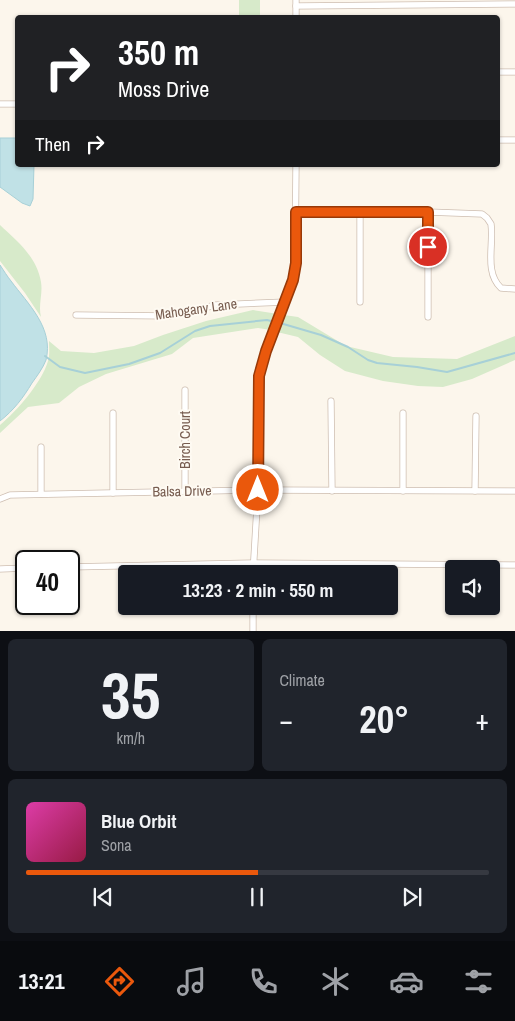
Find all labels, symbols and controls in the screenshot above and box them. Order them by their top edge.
text: 350 m [118,29,199,76]
icon: right [35,35,100,100]
text: Moss Drive [118,74,209,104]
icon: right [81,130,109,158]
text: Then [35,131,71,157]
pin [407,226,449,268]
icon: arrive [414,233,442,261]
street label: Mahogany Lane [154,294,238,324]
street label: Birch Court [176,411,194,469]
position arrow [231,463,283,515]
street label: Balsa Drive [152,481,212,501]
speed limit sign: 40 [15,550,80,615]
map controls [445,560,500,615]
button: sound [445,560,500,615]
text: 13:23 · 2 min · 550 m [183,577,333,603]
text: 35 [101,651,160,738]
text: Climate [280,669,325,691]
text: 20° [359,694,409,745]
text: − [280,701,293,739]
text: + [476,701,489,739]
text: km/h [117,727,145,749]
text: Blue Orbit [101,808,176,834]
text: Sona [101,834,132,856]
icon: previous [89,883,117,911]
icon: pause [243,883,271,911]
icon: next [398,883,426,911]
icon: directions [102,964,137,999]
icon: music [174,964,209,999]
icon: phone [246,964,281,999]
icon: climate [318,964,353,999]
icon: car [389,964,424,999]
icon: filters [461,964,496,999]
text: 13:21 [18,966,65,996]

